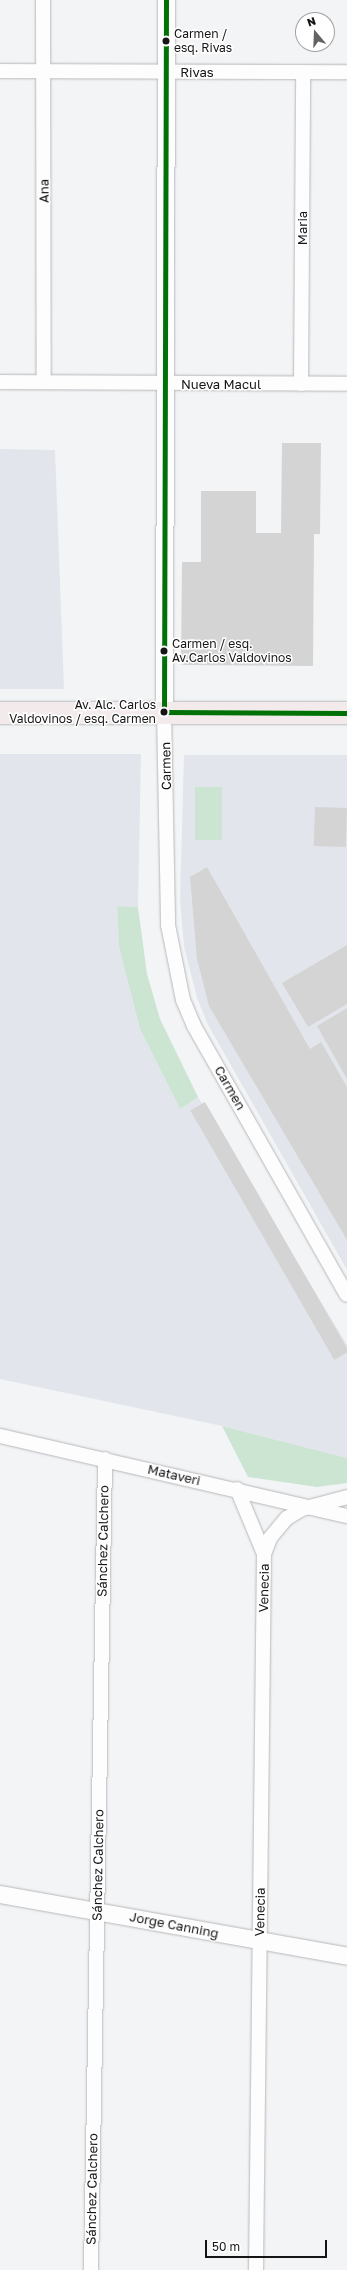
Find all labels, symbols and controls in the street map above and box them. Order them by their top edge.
north arrow [295,12,335,52]
text: N [305,14,317,29]
place label: Carmen / esq. Rivas [174,27,232,55]
marker: Carmen / esq. Rivas [161,36,171,46]
street label: Rivas [180,64,214,80]
street label: Ana [36,179,52,203]
street label: Maria [294,211,310,245]
street label: Nueva Macul [181,376,261,392]
place label: Carmen / esq. Av.Carlos Valdovinos [172,637,292,665]
marker: Carmen / esq. Av.Carlos Valdovinos [159,646,169,656]
place label: Av. Alc. Carlos Valdovinos / esq. Carmen [9,698,156,726]
marker: Av. Alc. Carlos Valdovinos / esq. Carmen [159,707,169,717]
street label: Carmen [158,742,174,790]
street label: Carmen [211,1063,249,1113]
street label: Mataveri [146,1461,202,1489]
street label: Sánchez Calchero [94,1485,112,1597]
street label: Venecia [256,1563,272,1613]
street label: Sánchez Calchero [89,1809,107,1921]
street label: Venecia [252,1887,268,1937]
street label: Jorge Canning [128,1909,220,1941]
street label: Sánchez Calchero [83,2133,101,2245]
scale bar [207,2232,329,2258]
text: 50 m [212,2239,240,2254]

